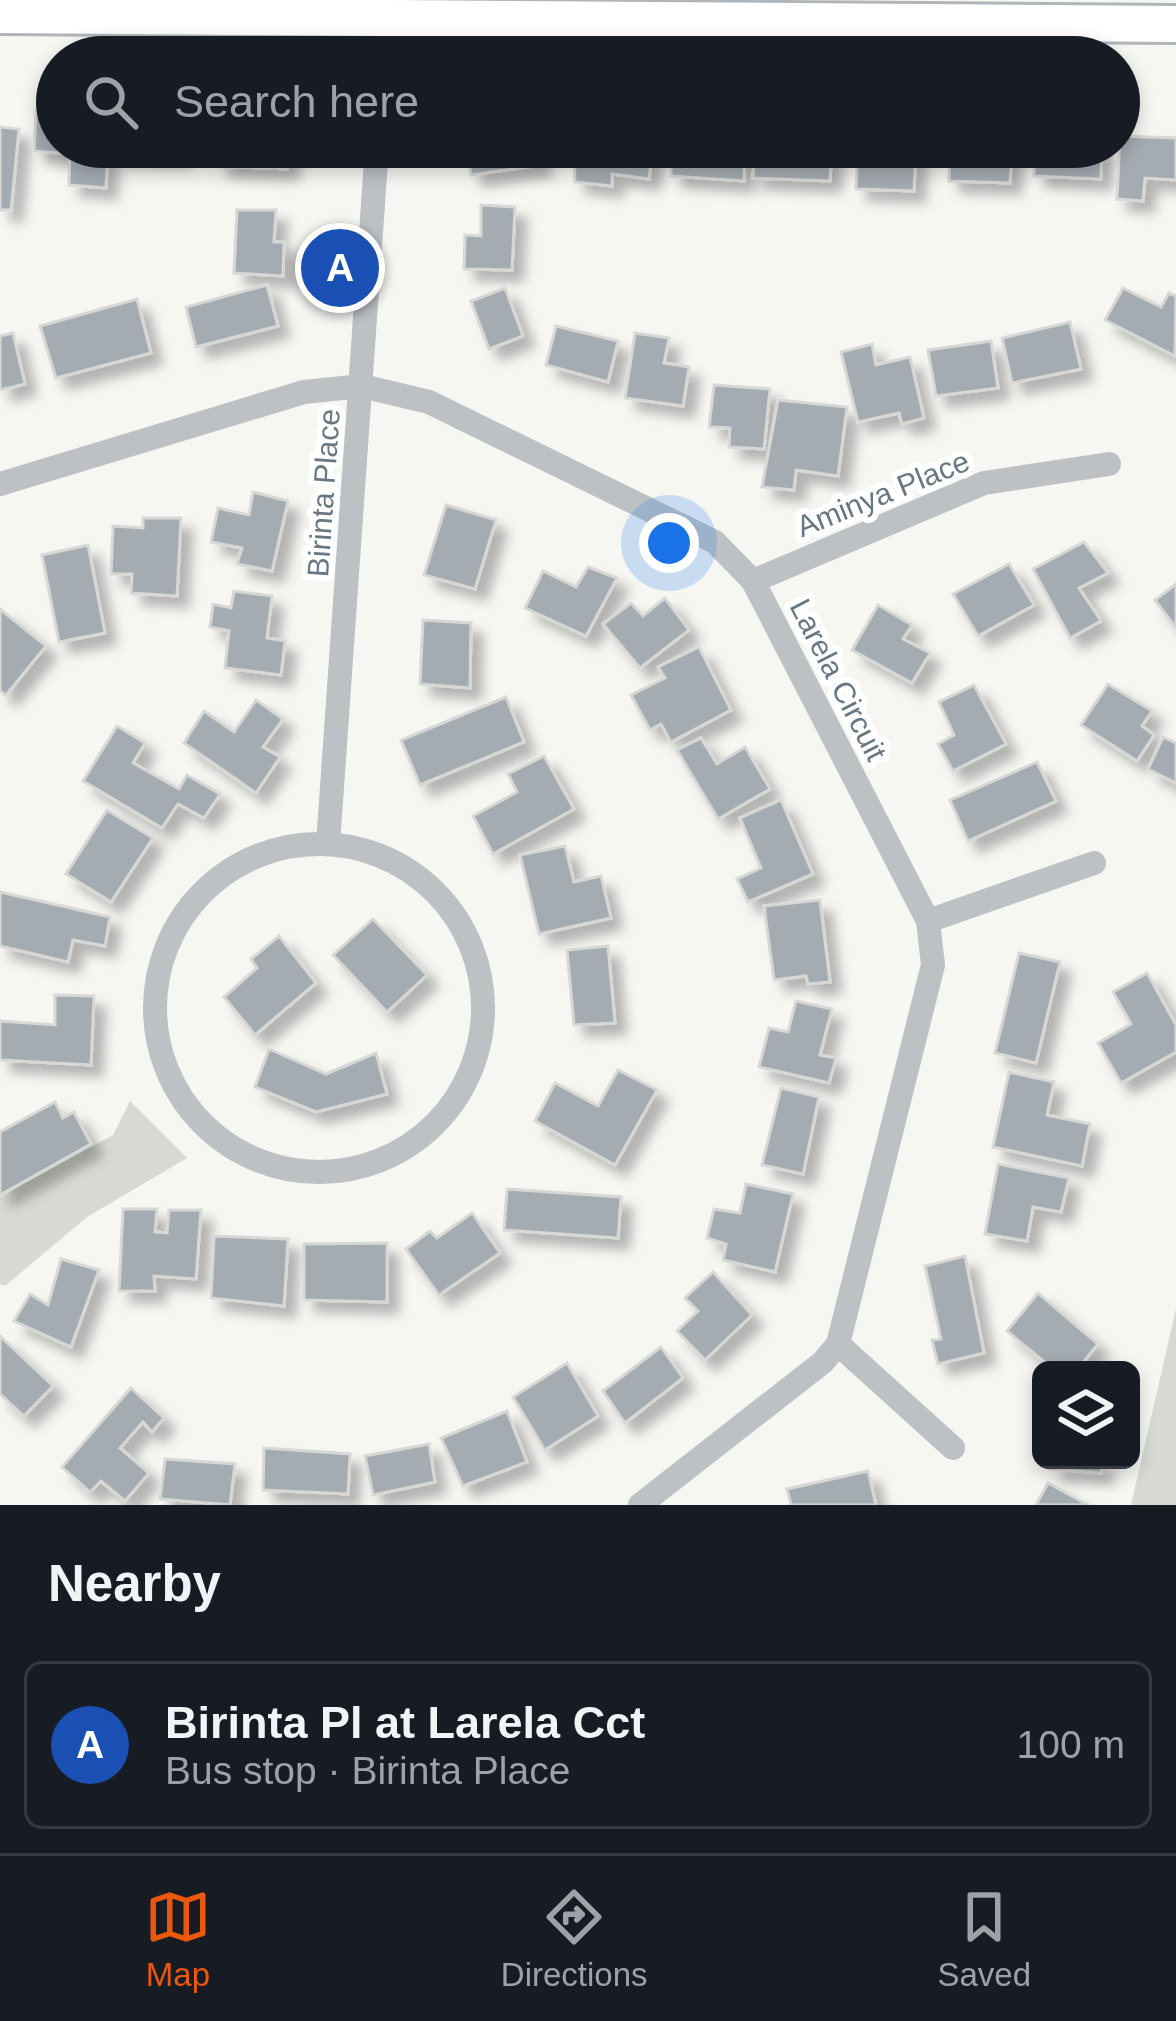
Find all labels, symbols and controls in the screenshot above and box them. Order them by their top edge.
search box [36,36,1140,168]
icon: search [78,69,144,135]
text: Search here [174,76,419,127]
pin: A [301,223,379,313]
street label: Birinta Place [301,408,346,578]
street label: Aminya Place [792,444,974,543]
your location [639,513,699,573]
street label: Larela Circuit [784,594,894,767]
map controls [1032,1361,1140,1469]
button: layers [1032,1361,1140,1469]
text: Nearby [48,1555,221,1612]
text: Birinta Pl at Larela Cct [165,1697,645,1748]
text: A [76,1723,104,1766]
text: 100 m [1017,1723,1125,1766]
text: Bus stop · Birinta Place [165,1749,570,1792]
tab: Map [145,1884,211,1994]
tab: Directions [501,1884,648,1994]
tab: Saved [937,1884,1031,1994]

